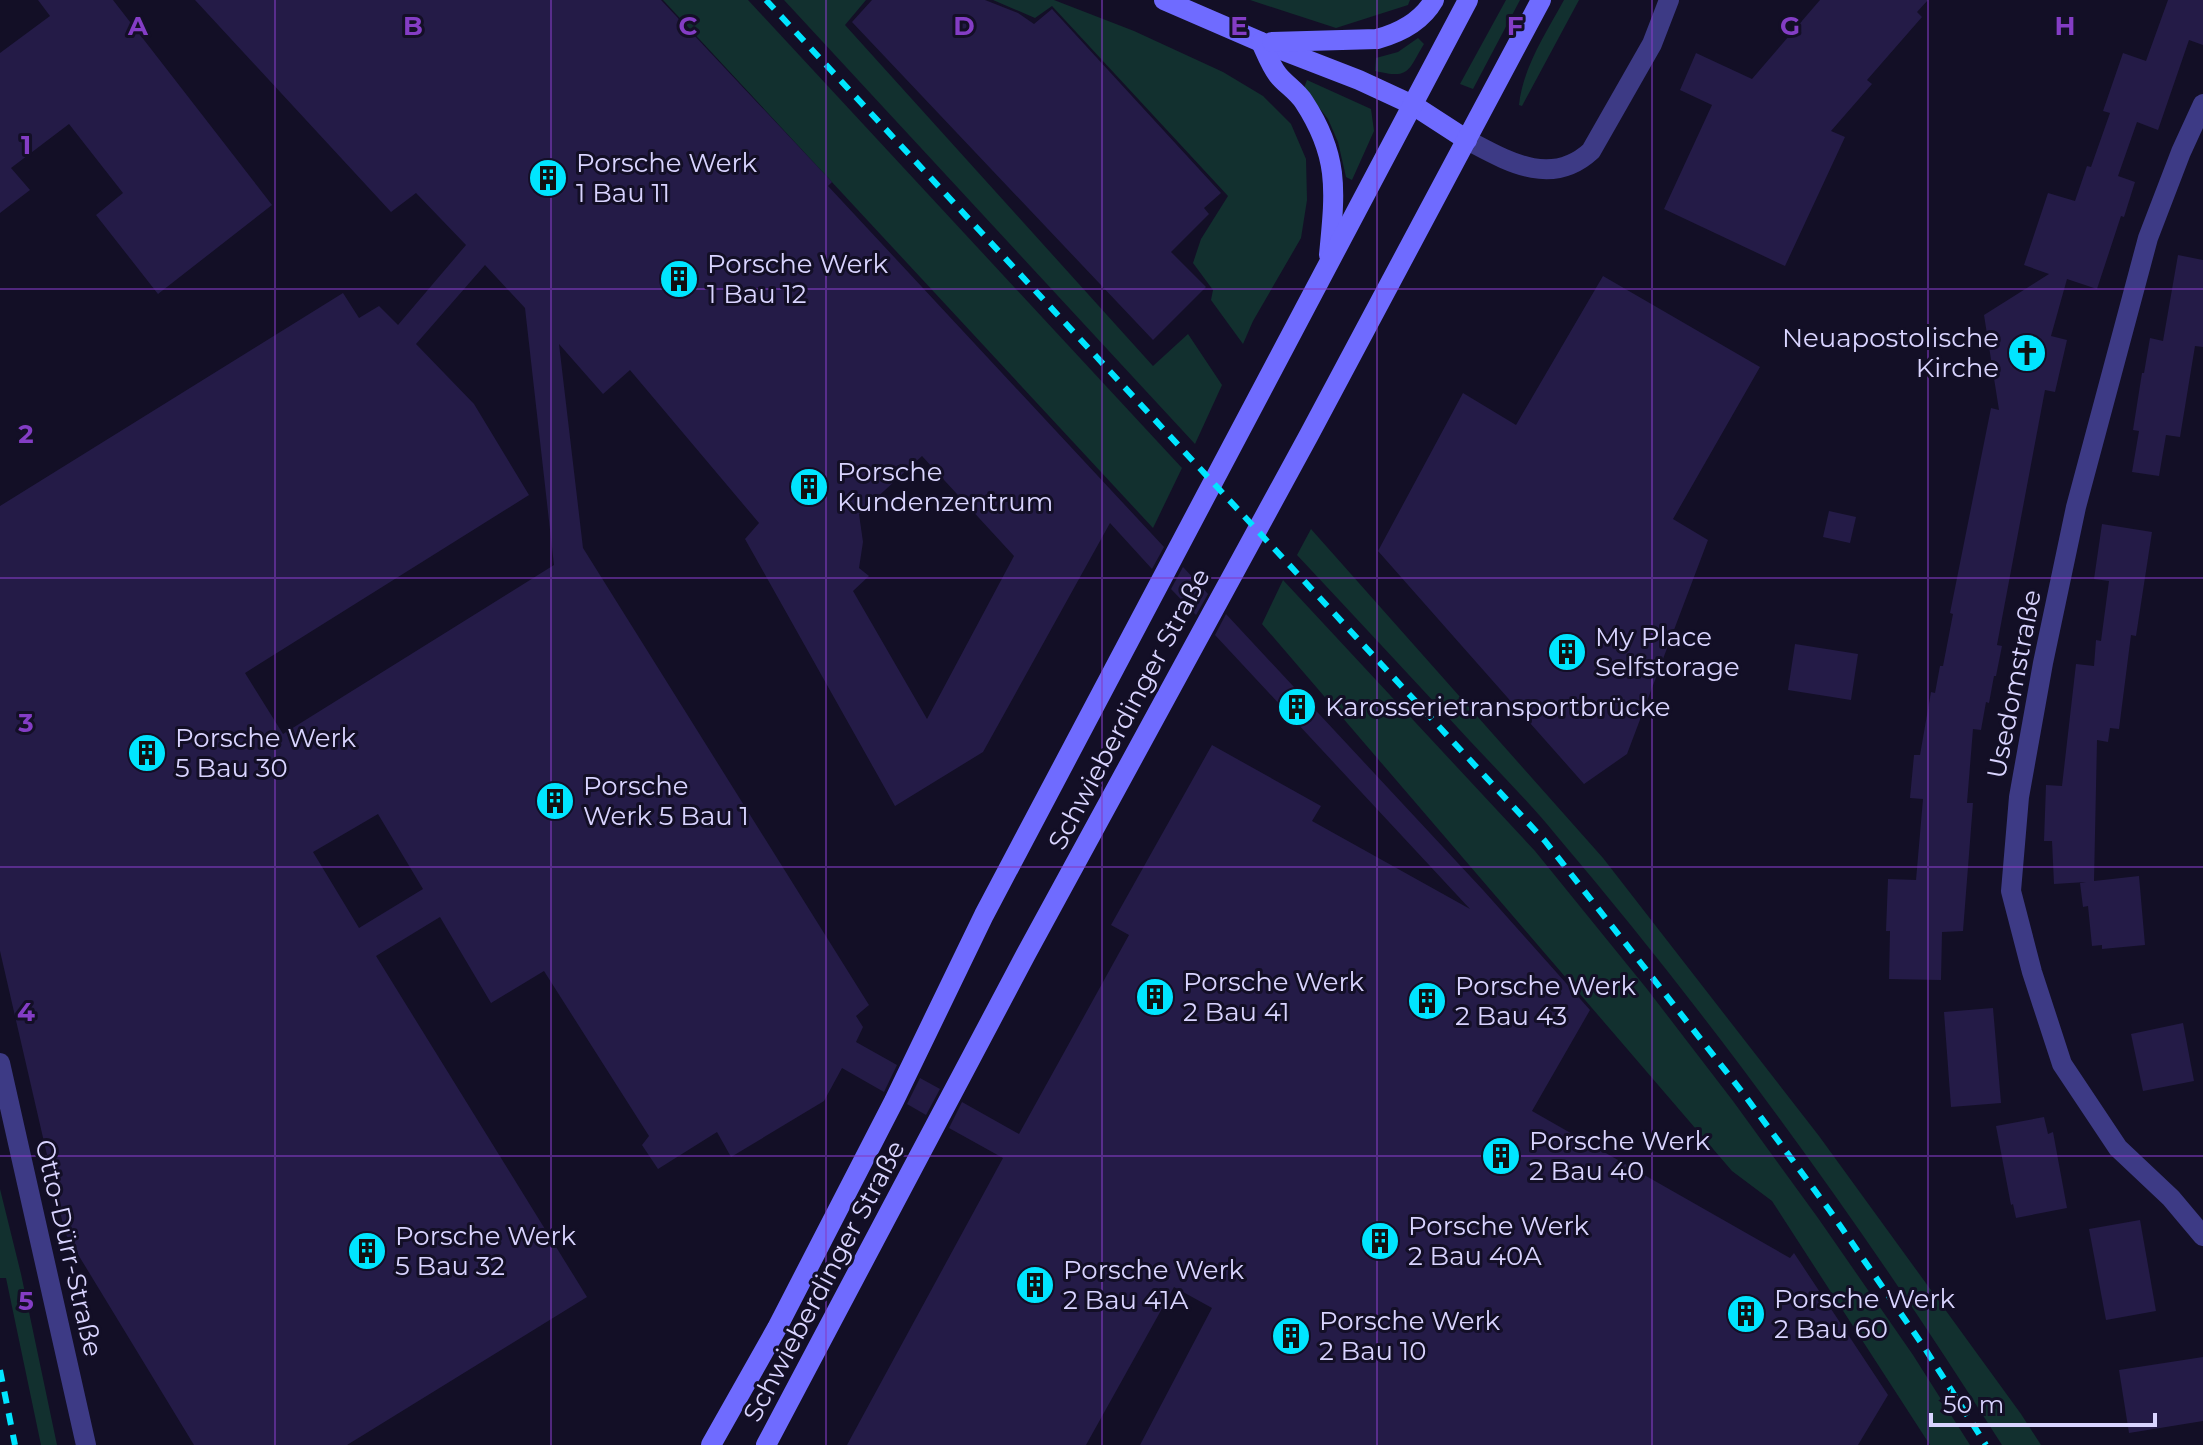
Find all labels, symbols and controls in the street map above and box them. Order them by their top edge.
text: A [127,10,149,42]
text: B [403,10,423,42]
text: C [679,10,698,42]
text: D [953,10,975,42]
text: E [1230,10,1248,42]
text: F [1507,10,1523,42]
text: G [1780,10,1800,42]
text: H [2054,10,2076,42]
text: 1 [21,129,31,161]
place label: Porsche Werk 1 Bau 11 [576,147,758,209]
building icon: Porsche Werk 1 Bau 11 [527,157,569,199]
place label: Porsche Werk 1 Bau 12 [707,248,889,310]
building icon: Porsche Werk 1 Bau 12 [658,258,700,300]
place label: Neuapostolische Kirche [1782,322,1999,384]
church icon: Neuapostolische Kirche [2006,332,2048,374]
text: 2 [18,418,34,450]
place label: Porsche Kundenzentrum [837,456,1053,518]
building icon: Porsche Kundenzentrum [788,466,830,508]
street label: Schwieberdinger Straße [1041,563,1217,855]
street label: Usedomstraße [1980,587,2048,781]
place label: My Place Selfstorage [1595,621,1740,683]
building icon: My Place Selfstorage [1546,631,1588,673]
building icon: Karosserietransportbrücke [1276,686,1318,728]
place label: Karosserietransportbrücke [1325,691,1670,723]
text: 3 [17,707,34,739]
place label: Porsche Werk 5 Bau 30 [175,722,357,784]
building icon: Porsche Werk 5 Bau 30 [126,732,168,774]
place label: Porsche Werk 5 Bau 1 [583,770,749,832]
building icon: Porsche Werk 5 Bau 1 [534,780,576,822]
place label: Porsche Werk 2 Bau 41 [1183,966,1365,1028]
place label: Porsche Werk 2 Bau 43 [1455,970,1637,1032]
building icon: Porsche Werk 2 Bau 41 [1134,976,1176,1018]
building icon: Porsche Werk 2 Bau 43 [1406,980,1448,1022]
text: 4 [17,996,35,1028]
place label: Porsche Werk 2 Bau 40 [1529,1125,1711,1187]
street label: Schwieberdinger Straße [736,1135,912,1427]
building icon: Porsche Werk 2 Bau 40 [1480,1135,1522,1177]
street label: Otto-Dürr-Straße [28,1136,110,1360]
place label: Porsche Werk 2 Bau 40A [1408,1210,1590,1272]
place label: Porsche Werk 5 Bau 32 [395,1220,577,1282]
building icon: Porsche Werk 2 Bau 40A [1359,1220,1401,1262]
building icon: Porsche Werk 5 Bau 32 [346,1230,388,1272]
place label: Porsche Werk 2 Bau 41A [1063,1254,1245,1316]
building icon: Porsche Werk 2 Bau 41A [1014,1264,1056,1306]
place label: Porsche Werk 2 Bau 60 [1774,1283,1956,1345]
text: 5 [18,1285,34,1317]
building icon: Porsche Werk 2 Bau 60 [1725,1293,1767,1335]
place label: Porsche Werk 2 Bau 10 [1319,1305,1501,1367]
building icon: Porsche Werk 2 Bau 10 [1270,1315,1312,1357]
scale bar [1931,1377,2155,1427]
text: 50 m [1943,1390,2004,1419]

